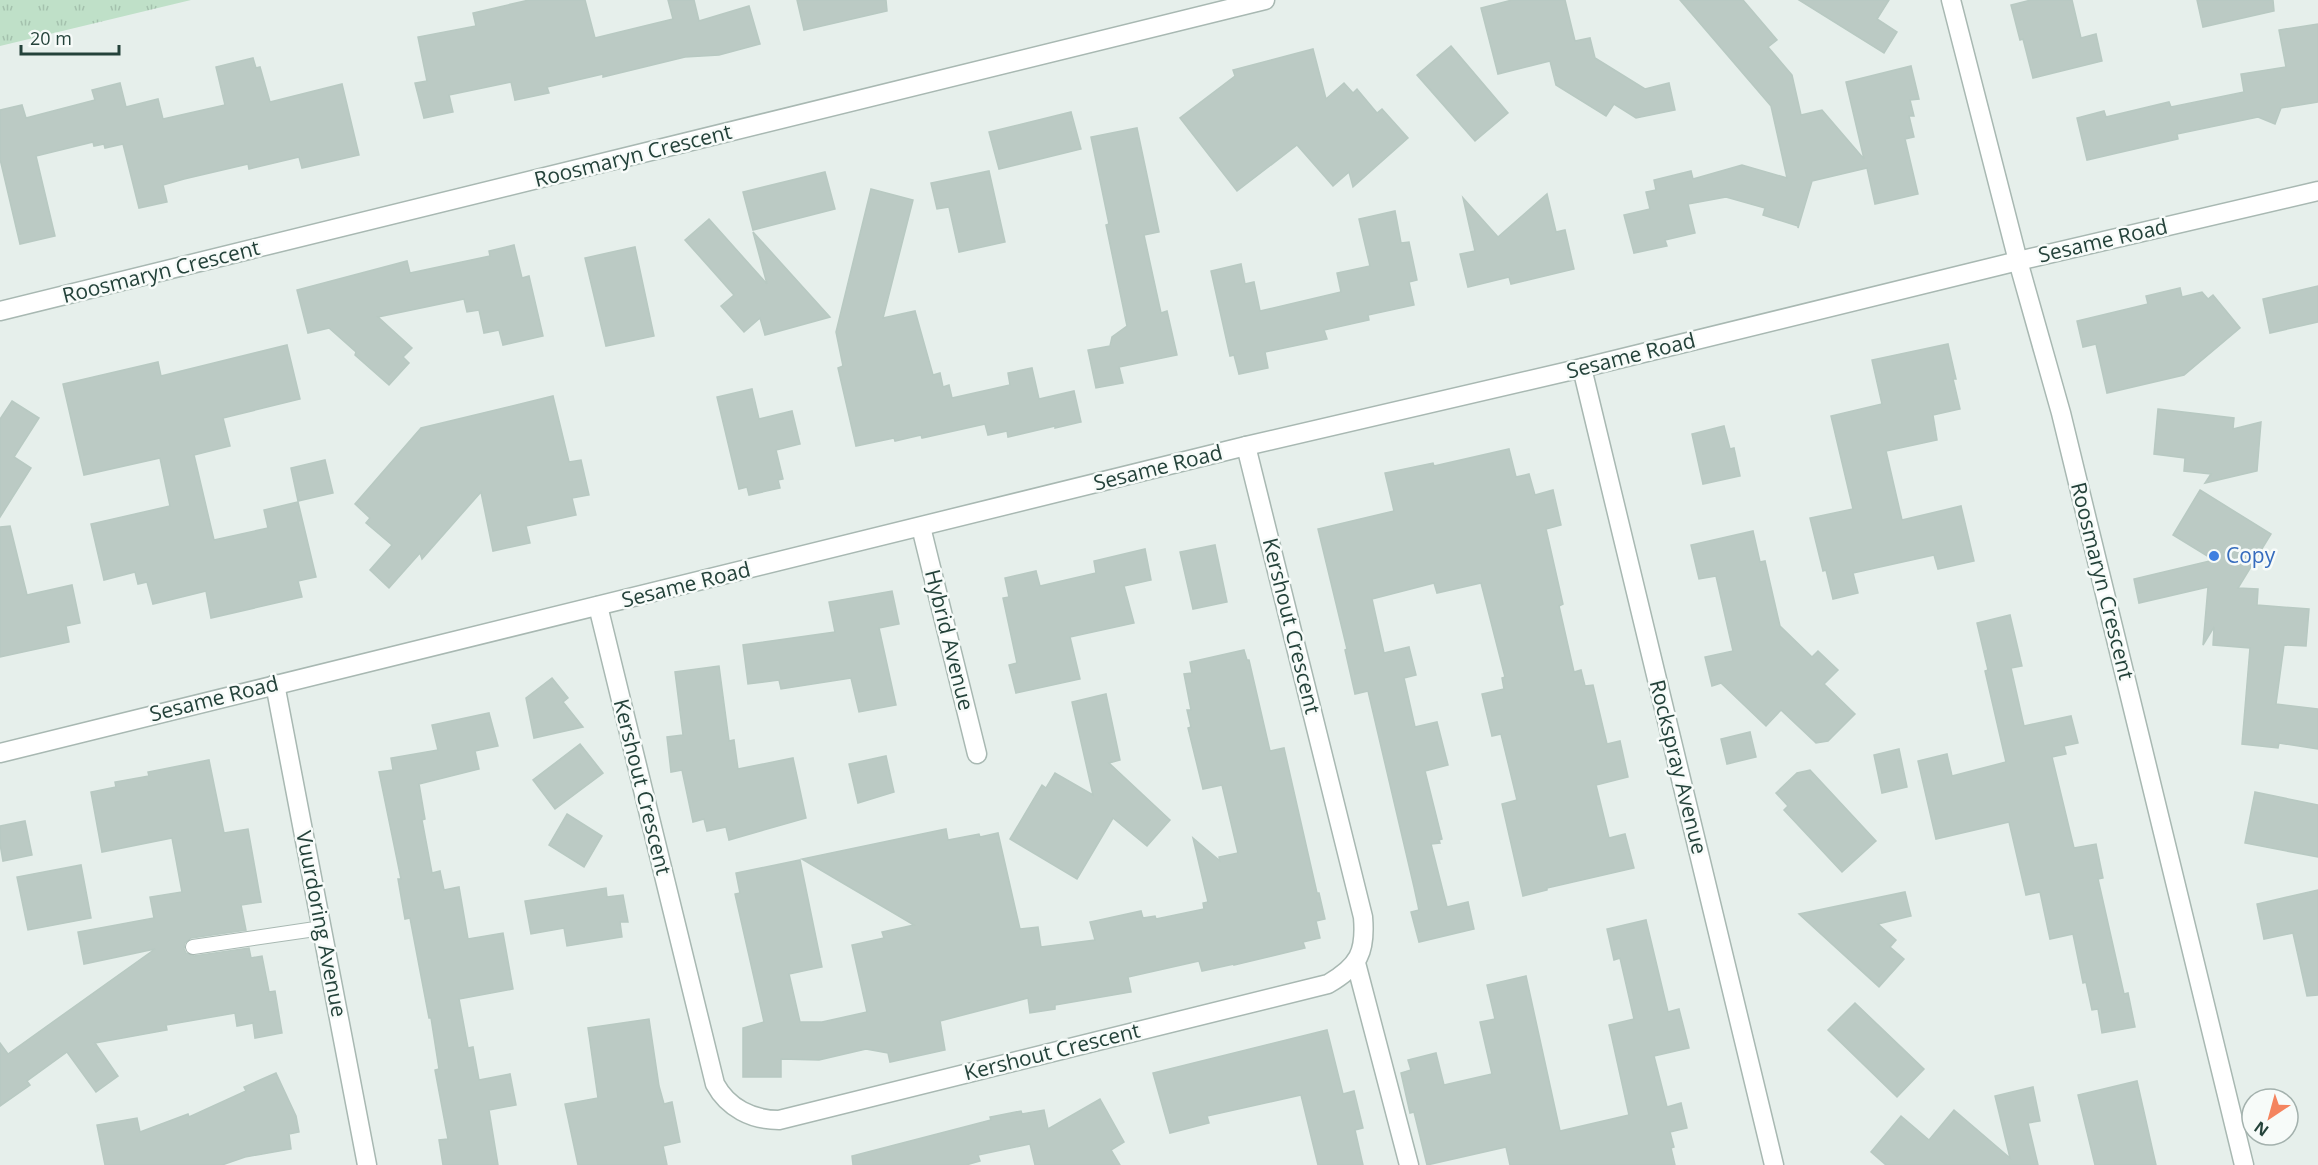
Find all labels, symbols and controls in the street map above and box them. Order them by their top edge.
scale bar [21,18,118,56]
text: 20 m [30,26,72,50]
street label: Roosmaryn Crescent [531,117,734,193]
street label: Sesame Road [2035,212,2170,268]
street label: Roosmaryn Crescent [59,233,262,309]
street label: Sesame Road [1563,326,1698,385]
street label: Sesame Road [1090,438,1225,497]
street label: Roosmaryn Crescent [2065,479,2141,682]
street label: Kershout Crescent [1257,535,1327,717]
place label: Copy [2226,541,2276,569]
marker: Copy [2207,549,2221,563]
street label: Sesame Road [618,555,753,614]
street label: Hybrid Avenue [919,566,981,713]
street label: Sesame Road [146,669,281,728]
street label: Rockspray Avenue [1644,677,1714,857]
street label: Kershout Crescent [608,696,678,878]
street label: Vuurdoring Avenue [290,828,354,1019]
street label: Kershout Crescent [961,1016,1143,1086]
north arrow [2240,1087,2300,1147]
text: N [2249,1116,2273,1142]

